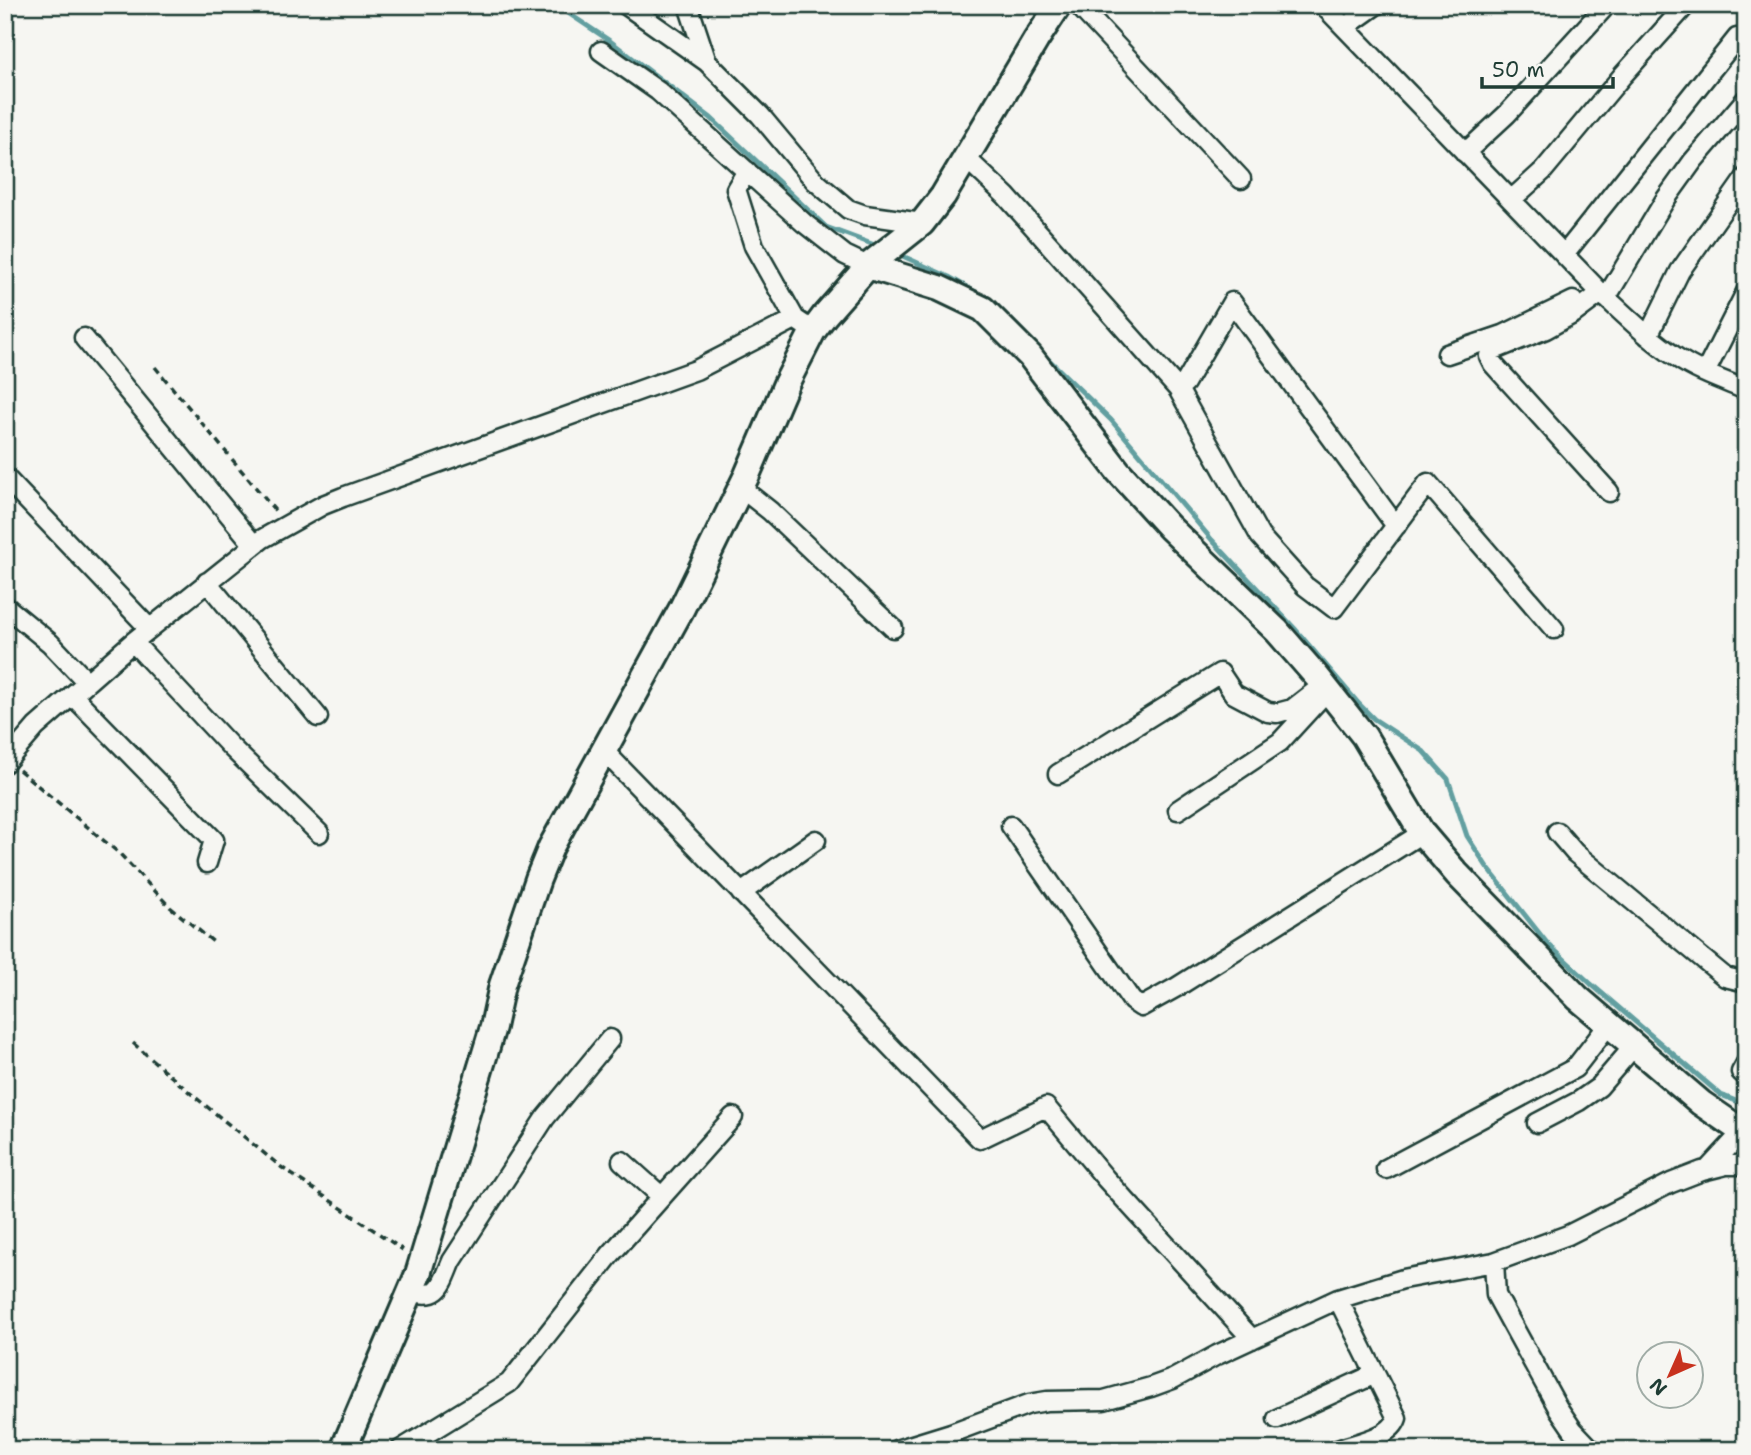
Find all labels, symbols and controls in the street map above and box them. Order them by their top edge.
scale bar [1482,46,1613,90]
text: 50 m [1492,56,1545,84]
north arrow [1636,1340,1706,1410]
text: N [1644,1373,1672,1401]

